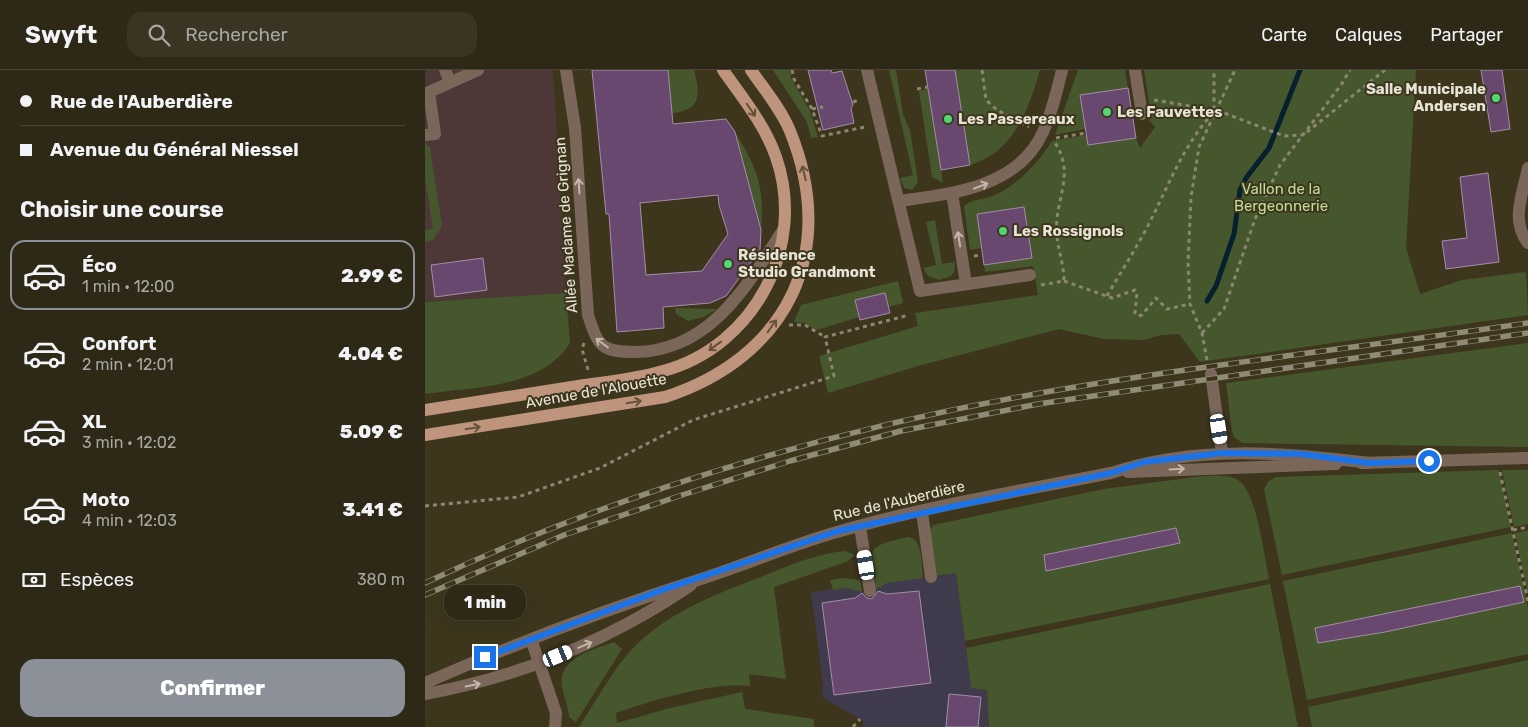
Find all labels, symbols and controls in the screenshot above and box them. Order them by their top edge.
search box [127,12,477,57]
text: Swyft [25,21,97,49]
icon: search [145,21,173,49]
text: Rechercher [185,23,288,46]
text: Carte [1261,24,1307,46]
text: Calques [1335,24,1402,46]
text: Partager [1430,24,1503,46]
place label: Salle Municipale Andersen [1366,80,1486,115]
text: Rue de l'Auberdière [50,90,233,113]
marker: Salle Municipale Andersen [1490,92,1502,104]
one-way arrow [746,103,756,117]
place label: Les Fauvettes [1117,103,1222,121]
marker: Les Fauvettes [1101,106,1113,118]
place label: Les Passereaux [958,110,1075,128]
marker: Les Passereaux [942,113,954,125]
street label: Allée Madame de Grignan [551,136,581,314]
text: Avenue du Général Niessel [50,138,299,161]
one-way arrow [799,165,808,181]
one-way arrow [574,178,583,194]
one-way arrow [973,180,988,189]
park label: Vallon de la Bergeonnerie [1234,180,1328,215]
text: Choisir une course [20,196,224,223]
place label: Les Rossignols [1013,222,1124,240]
marker: Les Rossignols [997,225,1009,237]
one-way arrow [954,231,964,247]
place label: Résidence Studio Grandmont [738,246,876,281]
icon: car [22,253,67,298]
text: Éco [82,254,117,277]
marker: Résidence Studio Grandmont [722,258,734,270]
text: 2.99 € [341,264,403,287]
text: 1 min · 12:00 [82,277,174,296]
one-way arrow [767,319,777,333]
icon: car [22,331,67,376]
text: Confort [82,332,156,355]
one-way arrow [595,338,608,349]
one-way arrow [708,341,722,351]
text: 4.04 € [338,342,403,365]
text: 2 min · 12:01 [82,355,174,374]
street label: Avenue de l'Alouette [524,370,668,412]
one-way arrow [625,397,641,407]
icon: car [22,409,67,454]
text: XL [82,410,106,433]
car [1209,413,1228,445]
text: 5.09 € [340,420,403,443]
one-way arrow [465,422,481,432]
text: 3 min · 12:02 [82,433,176,452]
route start [1418,450,1440,472]
one-way arrow [1169,465,1185,474]
street label: Rue de l'Auberdière [831,477,967,525]
icon: car [22,487,67,532]
text: Moto [82,488,130,511]
text: 3.41 € [342,498,403,521]
text: 4 min · 12:03 [82,511,177,530]
car [856,549,875,581]
icon: cash [20,566,48,594]
text: Espèces [60,568,134,591]
text: 380 m [357,570,405,589]
callout: 1 min [444,584,526,620]
text: 1 min [464,593,506,612]
one-way arrow [577,639,592,649]
car [541,643,574,669]
route end [474,646,496,668]
button: Confirmer [20,659,405,717]
one-way arrow [464,680,480,689]

